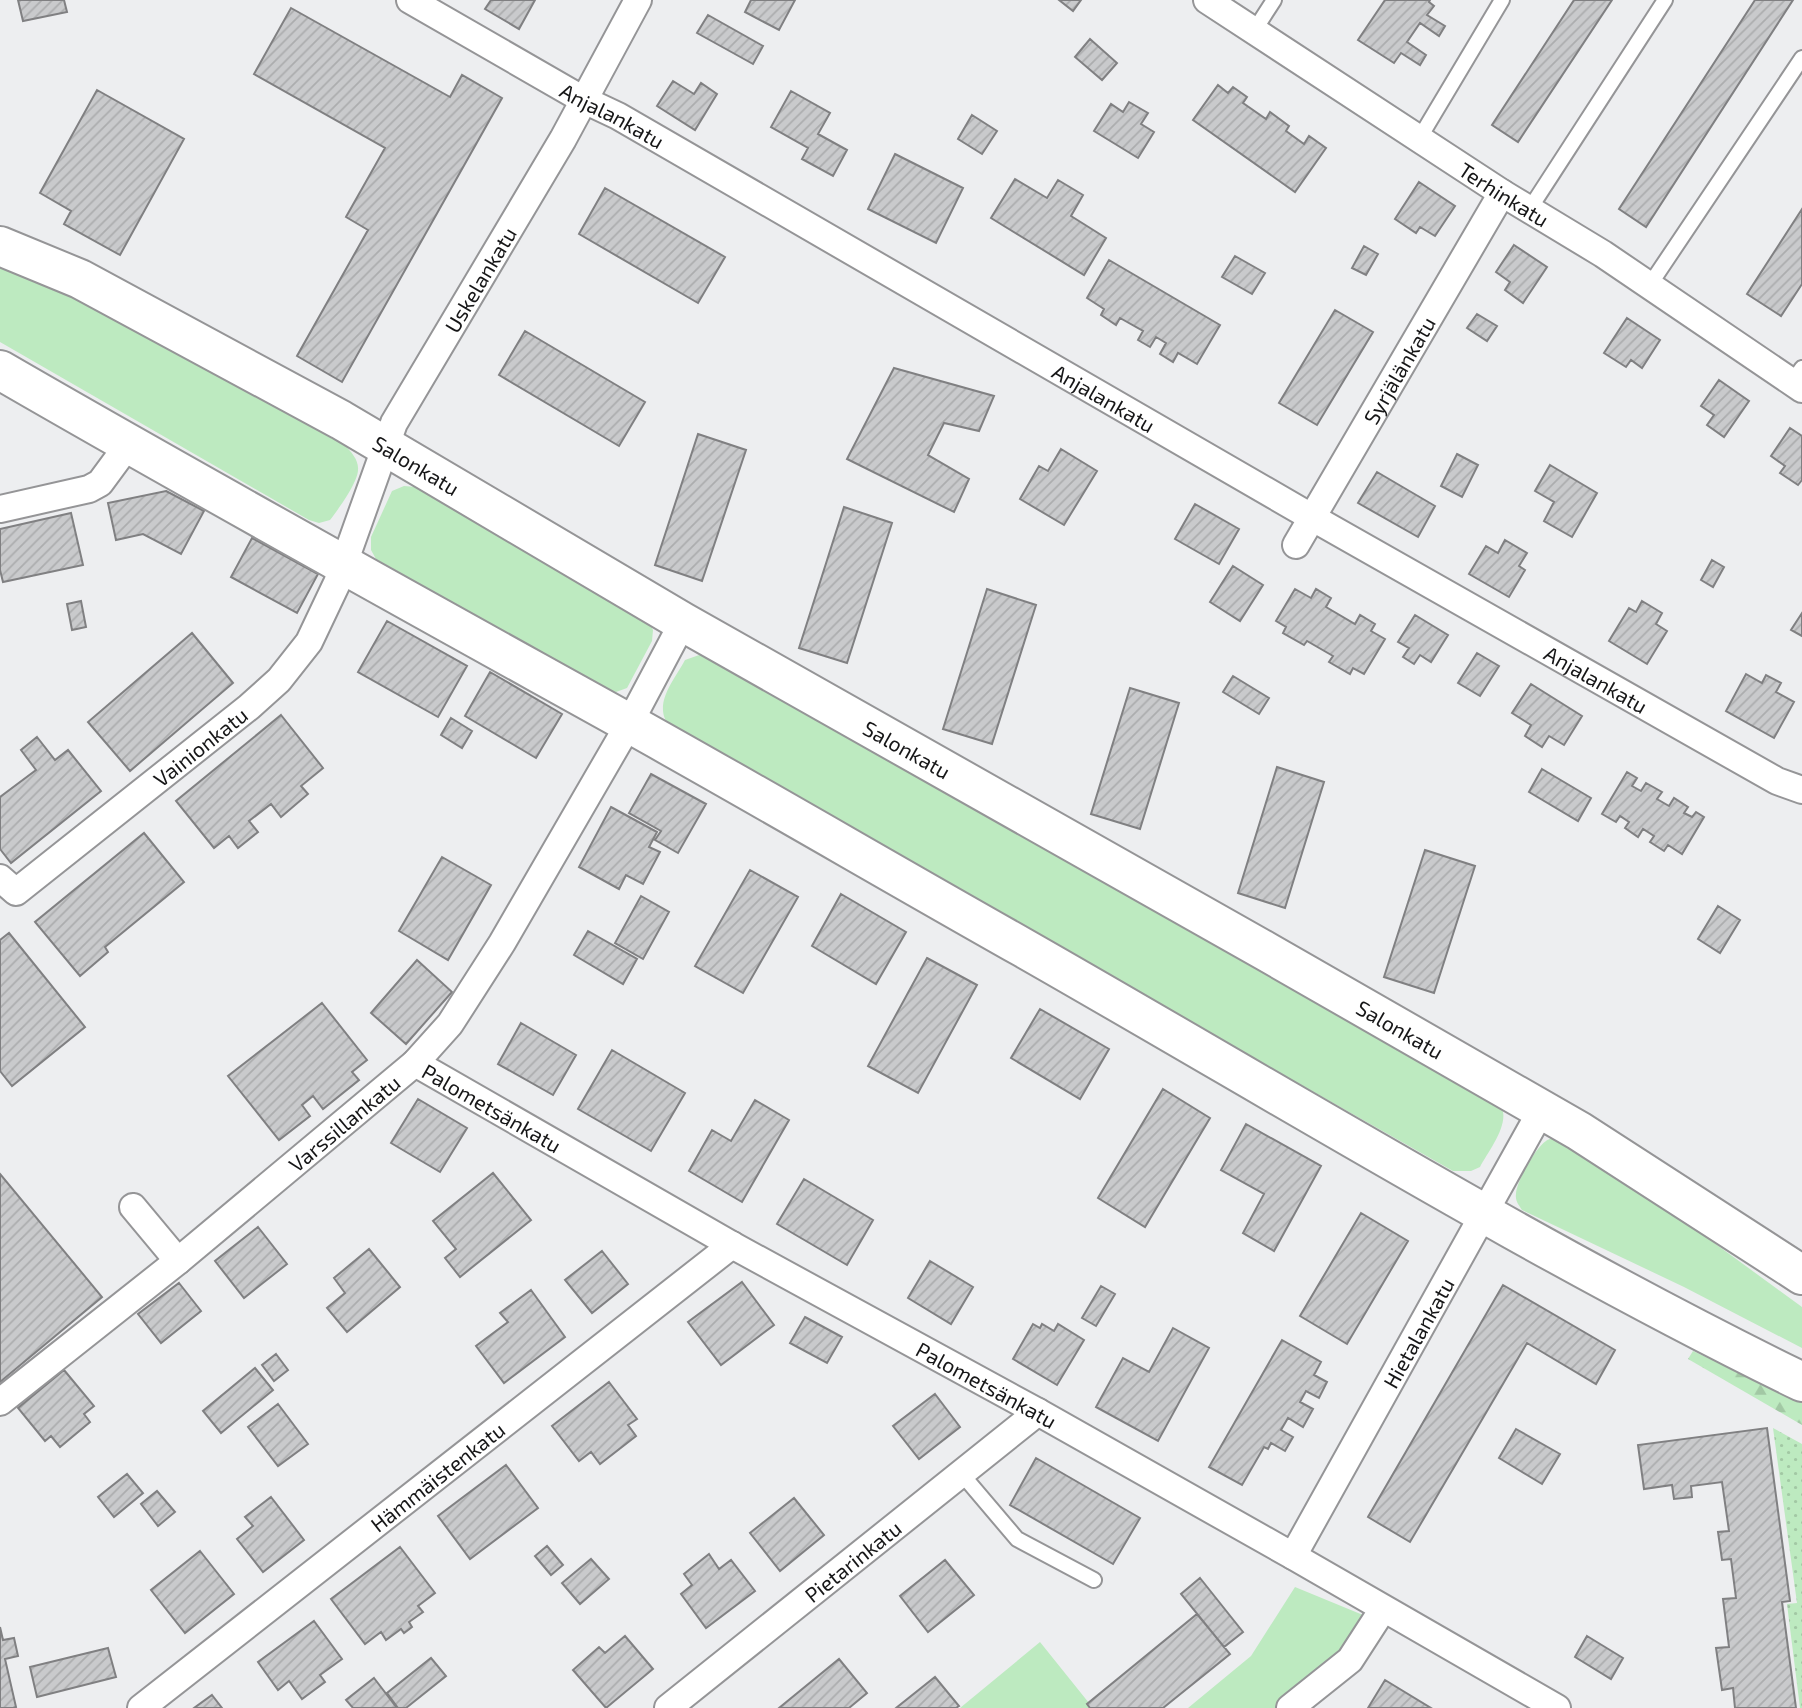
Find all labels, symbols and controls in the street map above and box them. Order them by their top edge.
street label: Anjalankatu [556,77,669,153]
street label: Terhinkatu [1455,156,1554,231]
street label: Uskelankatu [438,222,521,337]
street label: Syrjälänkatu [1357,312,1440,428]
street label: Anjalankatu [1049,358,1160,437]
street label: Salonkatu [369,429,464,500]
street label: Anjalankatu [1541,640,1652,718]
street label: Vainionkatu [148,701,252,791]
street label: Salonkatu [859,714,955,783]
street label: Salonkatu [1353,994,1448,1063]
street label: Palometsänkatu [418,1058,566,1157]
street label: Varssillankatu [283,1069,404,1176]
street label: Hietalankatu [1377,1273,1458,1392]
street label: Palometsänkatu [912,1336,1062,1433]
street label: Hämmäistenkatu [365,1416,509,1536]
street label: Pietarinkatu [799,1514,906,1607]

